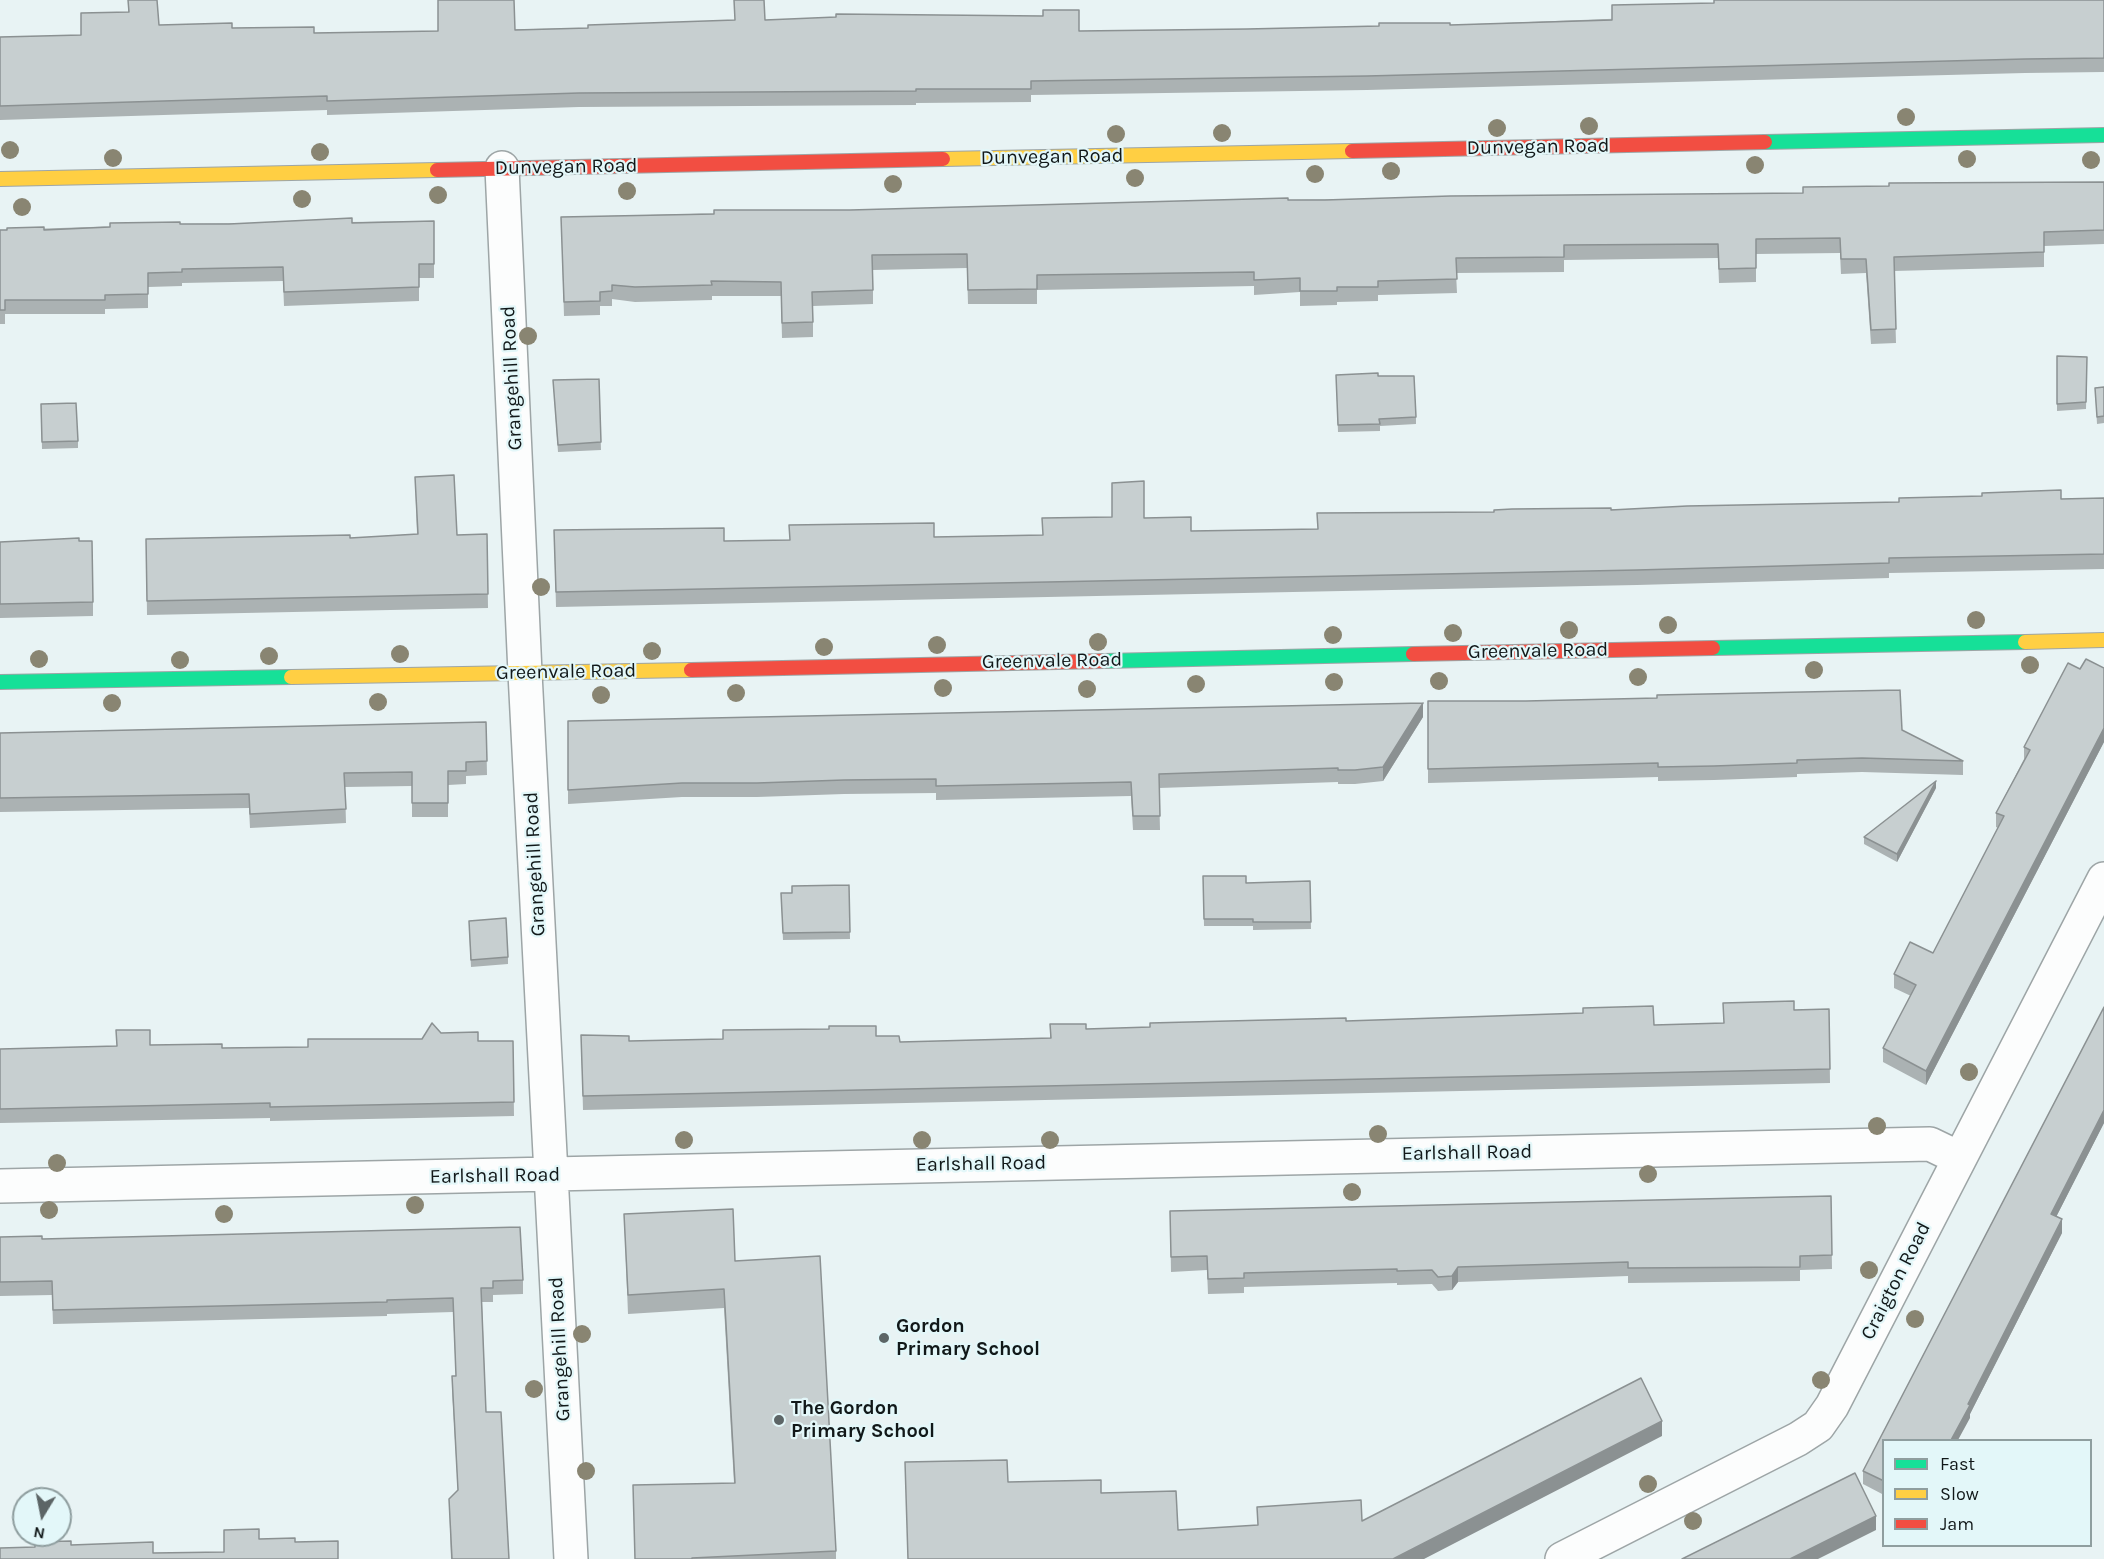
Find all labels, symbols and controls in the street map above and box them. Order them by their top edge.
street label: Dunvegan Road [1466,134,1610,160]
street label: Dunvegan Road [980,144,1124,170]
street label: Dunvegan Road [494,154,638,180]
street label: Grangehill Road [496,305,528,451]
street label: Greenvale Road [1468,638,1608,664]
street label: Greenvale Road [982,648,1122,674]
street label: Greenvale Road [496,659,636,685]
street label: Grangehill Road [519,791,551,937]
street label: Earlshall Road [1401,1140,1533,1166]
street label: Earlshall Road [915,1151,1047,1177]
street label: Earlshall Road [429,1163,561,1189]
street label: Craigton Road [1856,1218,1936,1344]
street label: Grangehill Road [544,1276,576,1422]
place label: Gordon Primary School [896,1314,1040,1361]
marker: Gordon Primary School [877,1331,891,1345]
place label: The Gordon Primary School [791,1396,935,1443]
marker: The Gordon Primary School [772,1413,786,1427]
legend [1882,1439,2092,1547]
text: Fast [1940,1453,1975,1475]
text: Slow [1940,1483,1979,1505]
north arrow [12,1487,72,1547]
text: Jam [1940,1513,1974,1535]
text: N [32,1523,46,1544]

